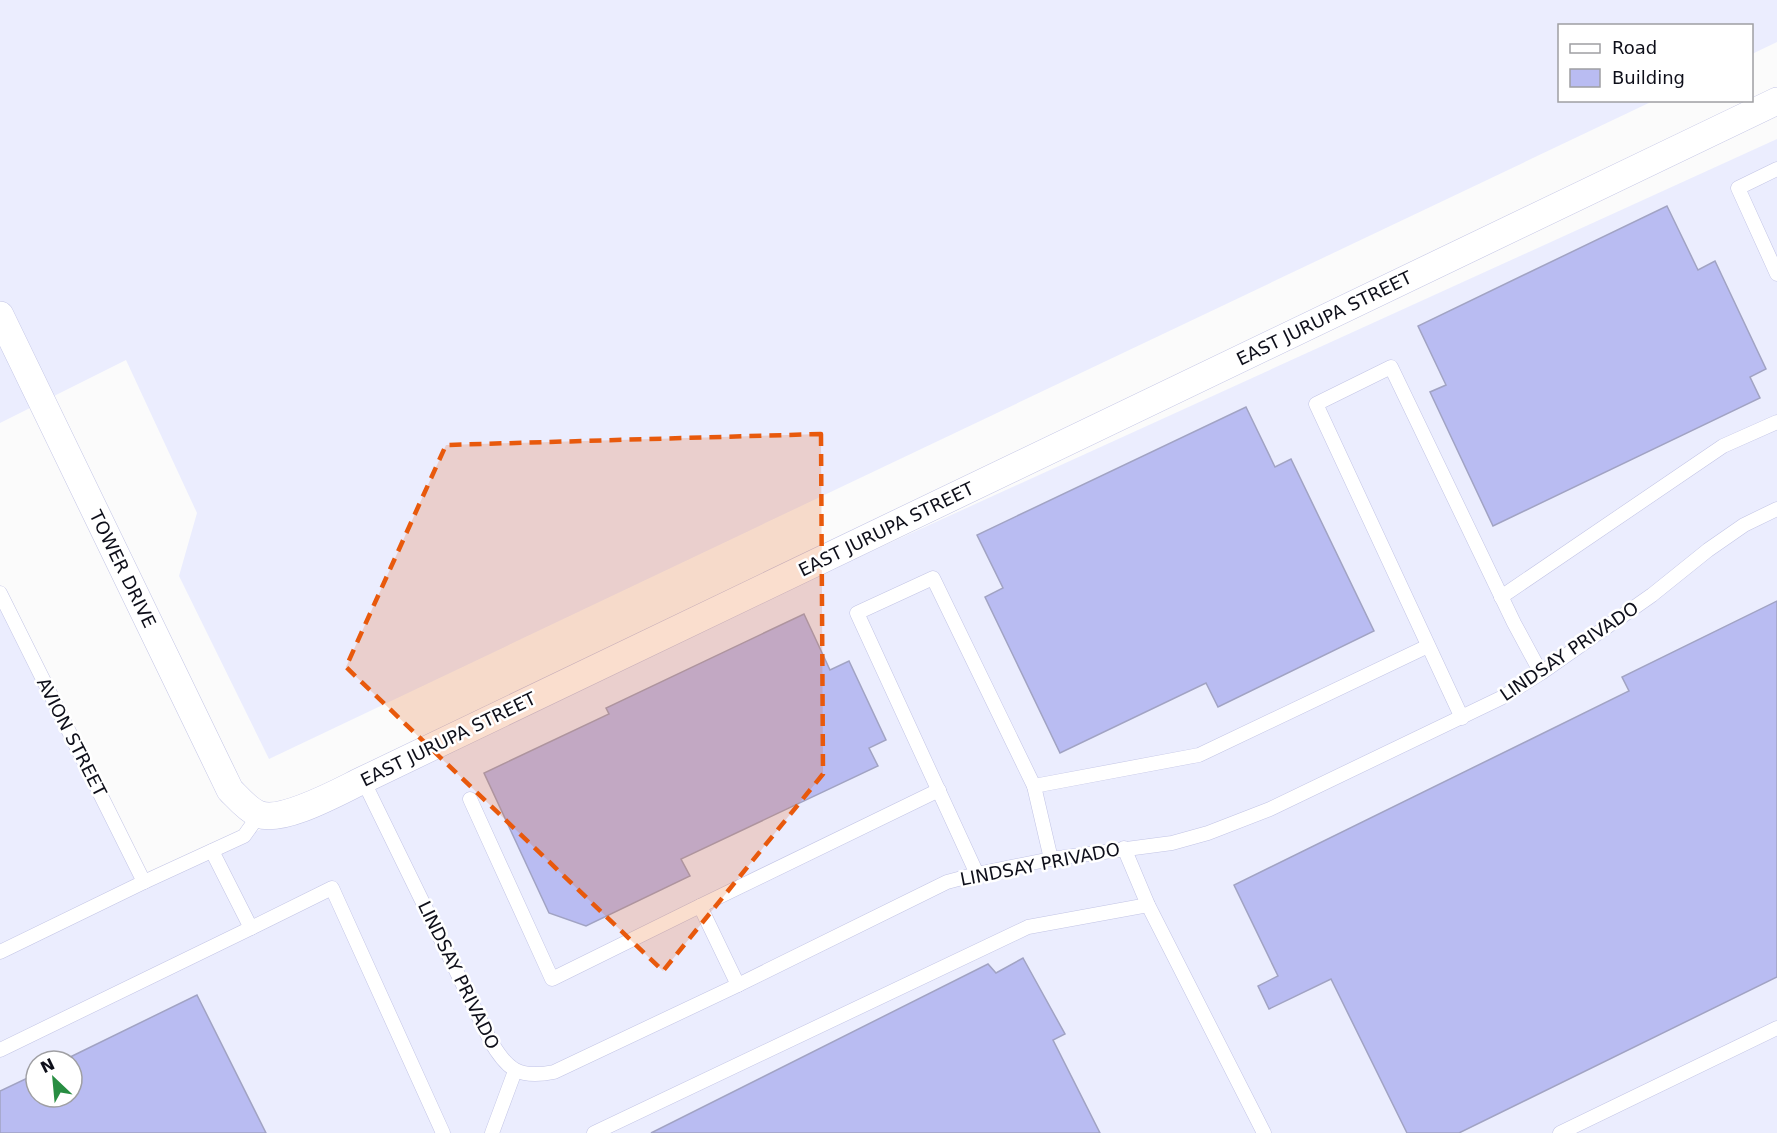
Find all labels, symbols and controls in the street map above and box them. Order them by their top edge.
legend [1558,24,1753,102]
text: Road [1612,37,1657,58]
text: Building [1612,67,1685,88]
street label: EAST JURUPA STREET [1233,266,1416,370]
street label: EAST JURUPA STREET [795,477,978,581]
street label: TOWER DRIVE [85,506,160,631]
street label: LINDSAY PRIVADO [1496,597,1642,705]
street label: AVION STREET [33,674,112,801]
street label: EAST JURUPA STREET [357,687,540,791]
street label: LINDSAY PRIVADO [958,838,1122,890]
street label: LINDSAY PRIVADO [414,897,504,1053]
north arrow [24,1049,84,1109]
text: N [37,1054,58,1077]

